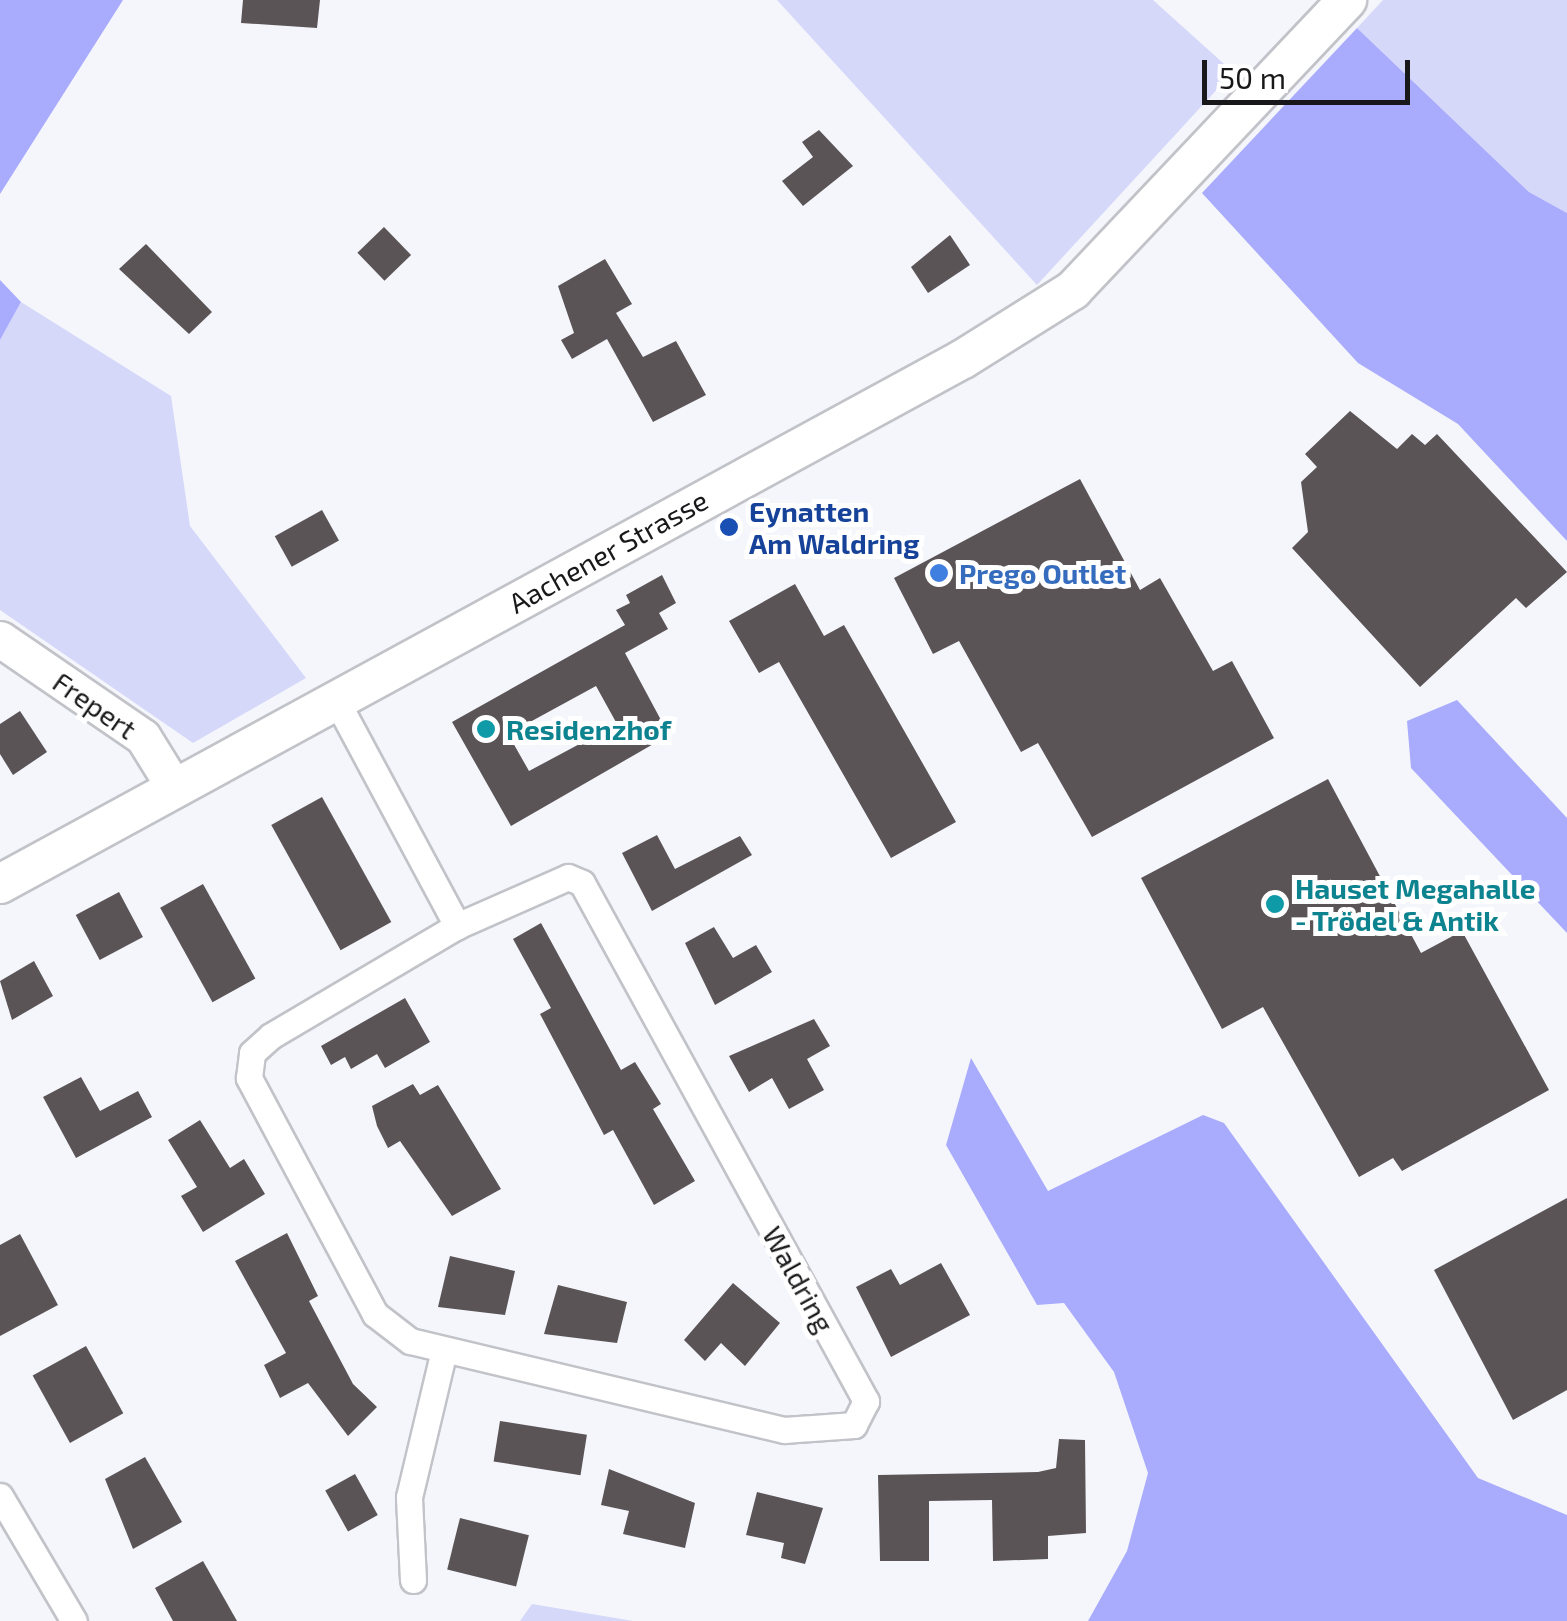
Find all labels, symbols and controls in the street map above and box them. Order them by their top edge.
scale bar [1207,40,1414,102]
text: 50 m [1219,59,1286,95]
street label: Aachener Strasse [502,482,714,620]
place label: Eynatten Am Waldring [749,494,920,560]
marker: Eynatten Am Waldring [718,516,740,538]
place label: Prego Outlet [959,556,1126,590]
marker: Prego Outlet [928,562,950,584]
street label: Frepert [47,664,143,746]
place label: Residenzhof [506,712,671,746]
marker: Residenzhof [475,718,497,740]
place label: Hauset Megahalle - Trödel & Antik [1295,871,1536,937]
marker: Hauset Megahalle - Trödel & Antik [1264,893,1286,915]
street label: Waldring [756,1220,842,1338]

